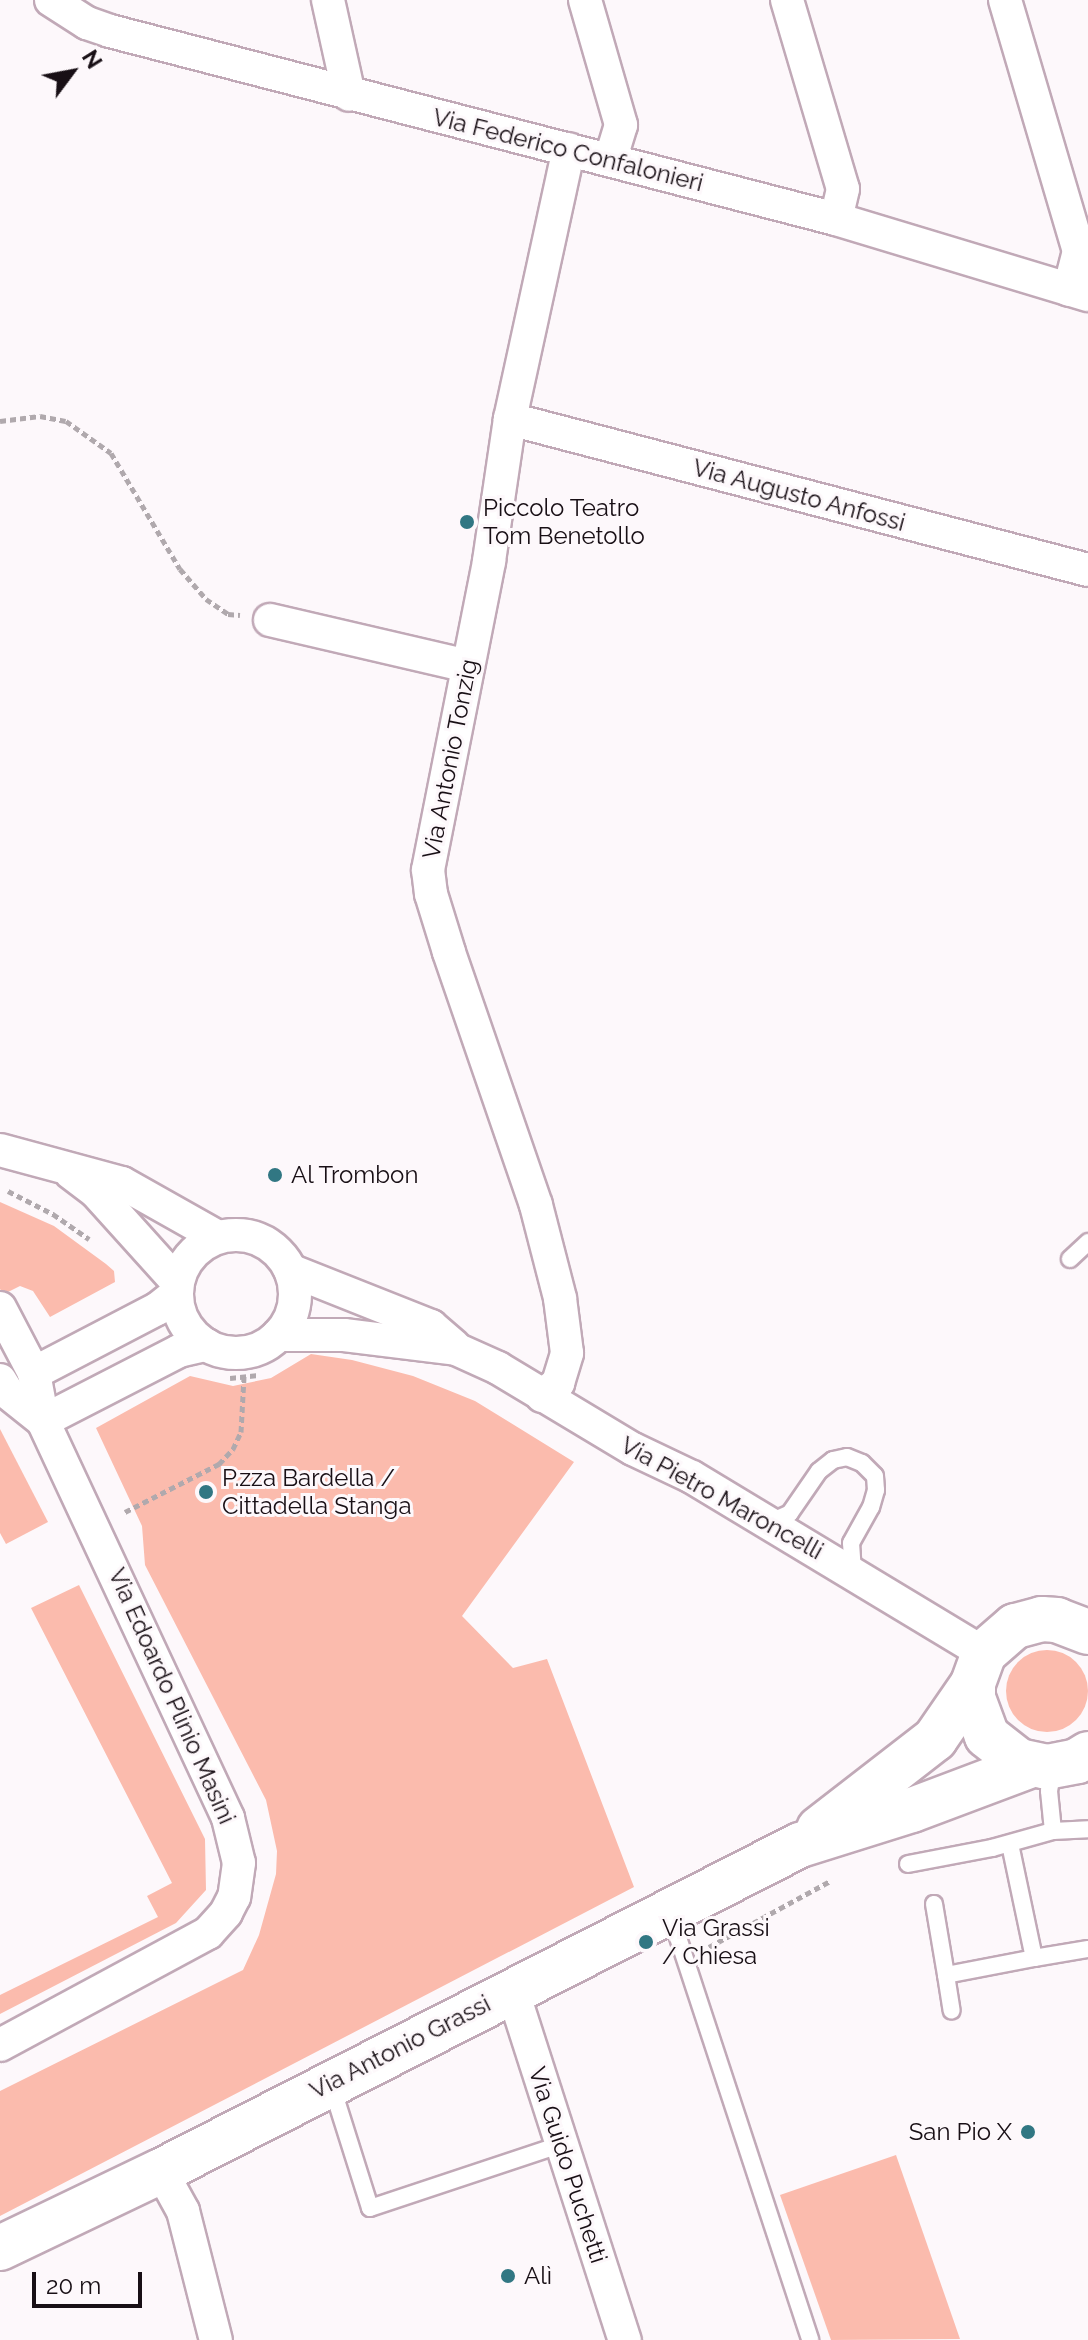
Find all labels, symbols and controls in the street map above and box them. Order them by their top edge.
north arrow [32,32,112,112]
text: N [77,45,108,73]
street label: Via Federico Confalonieri [430,102,706,198]
street label: Via Augusto Anfossi [689,453,909,537]
place label: Piccolo Teatro Tom Benetollo [483,494,645,550]
marker: Piccolo Teatro Tom Benetollo [458,513,476,531]
street label: Via Antonio Tonzig [416,656,484,862]
place label: Al Trombon [291,1161,420,1189]
marker: Al Trombon [266,1166,284,1184]
street label: Via Pietro Maroncelli [616,1430,828,1566]
place label: P.zza Bardella / Cittadella Stanga [222,1464,412,1520]
marker: P.zza Bardella / Cittadella Stanga [197,1483,215,1501]
street label: Via Edoardo Plinio Masini [102,1564,242,1828]
place label: Via Grassi / Chiesa [662,1914,770,1970]
marker: Via Grassi / Chiesa [637,1933,655,1951]
street label: Via Antonio Grassi [305,1989,495,2105]
street label: Via Guido Puchetti [523,2063,613,2267]
place label: San Pio X [909,2118,1012,2146]
marker: San Pio X [1019,2123,1037,2141]
scale bar [36,2256,146,2306]
place label: Alì [524,2262,552,2290]
marker: Alì [499,2267,517,2285]
text: 20 m [46,2271,101,2300]

